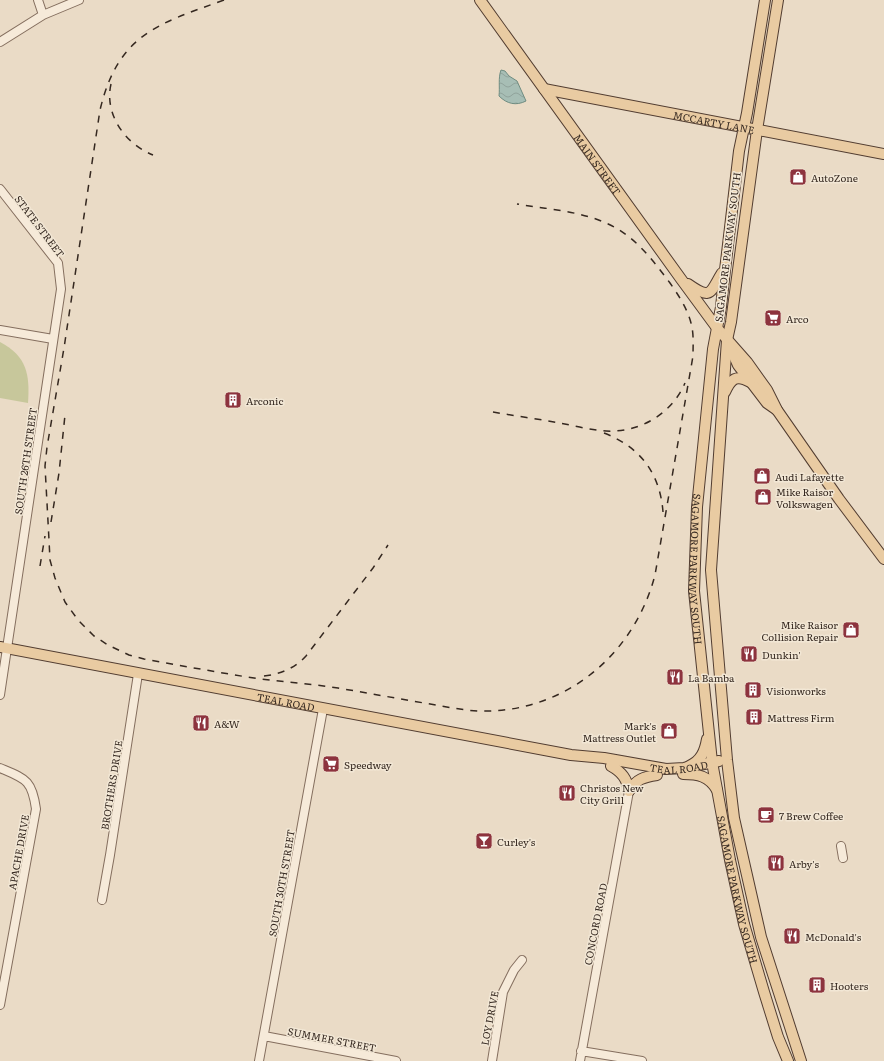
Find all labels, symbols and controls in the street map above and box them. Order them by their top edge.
street label: MCCARTY LANE [672,106,756,137]
street label: MAIN STREET [571,130,625,198]
shop icon: AutoZone [788,167,808,187]
place label: AutoZone [811,170,858,185]
street label: SAGAMORE PARKWAY SOUTH [710,171,744,323]
street label: STATE STREET [12,192,68,260]
supermarket icon: Arco [763,308,783,328]
place label: Arco [786,311,809,326]
building icon: Arconic [223,390,243,410]
place label: Arconic [246,393,283,408]
street label: SOUTH 26TH STREET [10,407,40,515]
shop icon: Audi Lafayette [752,466,772,486]
place label: Audi Lafayette [775,469,844,484]
place label: Mike Raisor Volkswagen [776,484,834,511]
shop icon: Mike Raisor Volkswagen [753,487,773,507]
street label: SAGAMORE PARKWAY SOUTH [686,493,707,645]
place label: Mike Raisor Collision Repair [761,617,838,644]
shop icon: Mike Raisor Collision Repair [841,620,861,640]
restaurant icon: Dunkin' [739,644,759,664]
place label: Dunkin' [762,647,801,662]
restaurant icon: La Bamba [665,667,685,687]
place label: La Bamba [688,670,735,685]
building icon: Visionworks [743,680,763,700]
place label: Visionworks [766,683,826,698]
street label: TEAL ROAD [256,688,316,714]
building icon: Mattress Firm [744,707,764,727]
place label: Mattress Firm [767,710,835,725]
restaurant icon: A&W [191,713,211,733]
place label: A&W [214,716,240,731]
place label: Mark's Mattress Outlet [582,718,656,745]
shop icon: Mark's Mattress Outlet [659,721,679,741]
street label: BROTHERS DRIVE [96,739,126,831]
supermarket icon: Speedway [321,754,341,774]
street label: TEAL ROAD [648,756,709,777]
place label: Speedway [344,757,392,772]
place label: Christos New City Grill [580,780,644,807]
restaurant icon: Christos New City Grill [557,783,577,803]
cafe icon: 7 Brew Coffee [756,805,776,825]
place label: 7 Brew Coffee [779,808,843,823]
street label: APACHE DRIVE [4,813,32,891]
street label: SAGAMORE PARKWAY SOUTH [714,814,763,965]
street label: SOUTH 30TH STREET [264,828,298,938]
bar icon: Curley's [474,831,494,851]
place label: Curley's [497,834,536,849]
restaurant icon: Arby's [766,853,786,873]
place label: Arby's [789,856,819,871]
street label: CONCORD ROAD [580,881,610,966]
restaurant icon: McDonald's [782,926,802,946]
place label: McDonald's [805,929,862,944]
building icon: Hooters [807,975,827,995]
place label: Hooters [830,978,869,993]
street label: LOY DRIVE [476,989,502,1047]
street label: SUMMER STREET [286,1023,378,1055]

